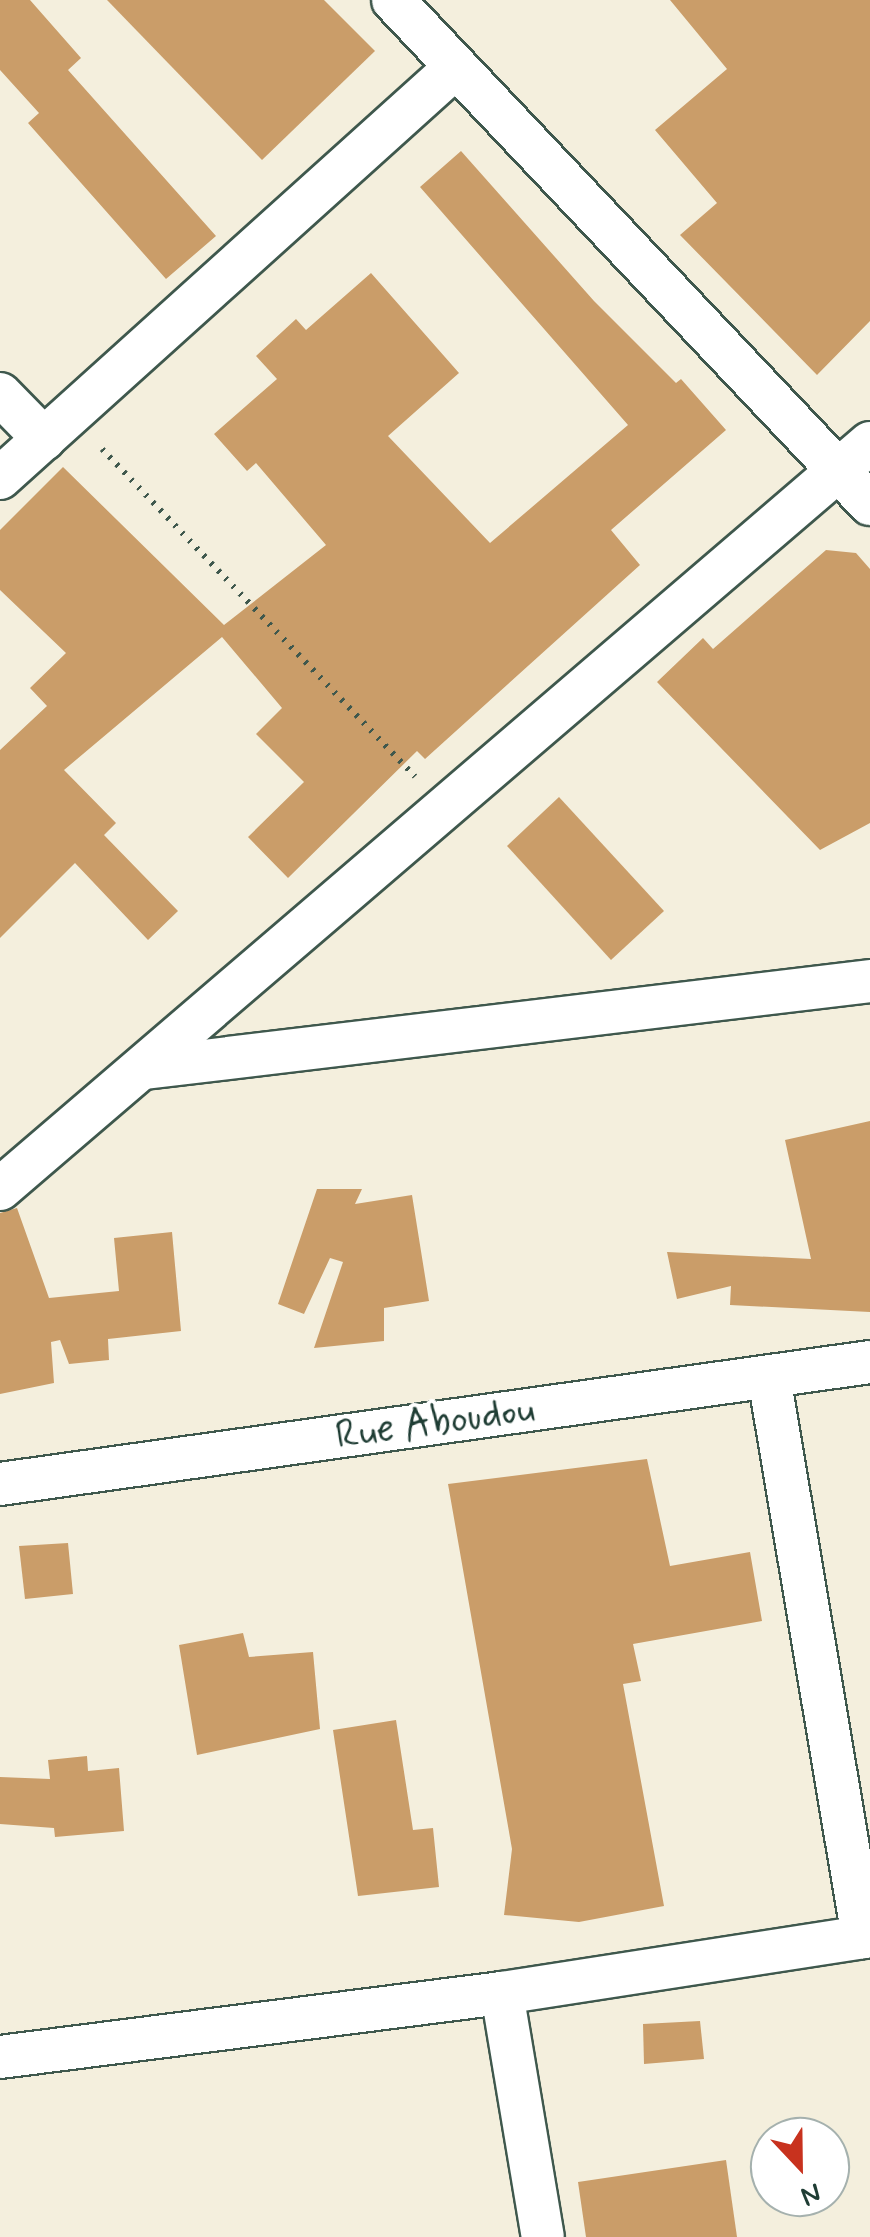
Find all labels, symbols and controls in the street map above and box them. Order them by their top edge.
street label: Rue Aboudou [330,1385,540,1461]
north arrow [750,2117,850,2217]
text: N [795,2173,826,2214]

